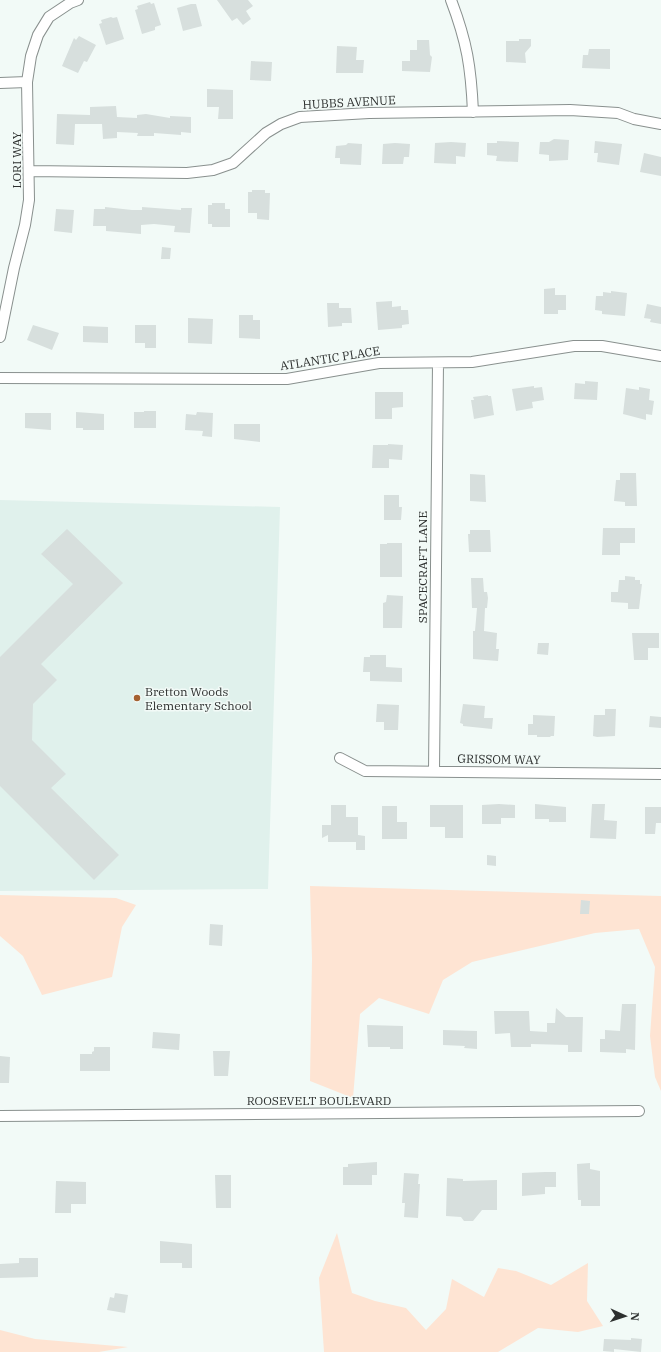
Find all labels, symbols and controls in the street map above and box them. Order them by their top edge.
street label: HUBBS AVENUE [302,92,396,112]
street label: LORI WAY [9,131,24,188]
street label: ATLANTIC PLACE [279,343,381,373]
street label: SPACECRAFT LANE [415,511,430,623]
place label: Bretton Woods Elementary School [145,684,252,713]
marker: Bretton Woods Elementary School [132,693,142,703]
street label: GRISSOM WAY [457,751,541,767]
street label: ROOSEVELT BOULEVARD [247,1093,391,1108]
north arrow [605,1296,645,1336]
text: N [628,1312,642,1322]

